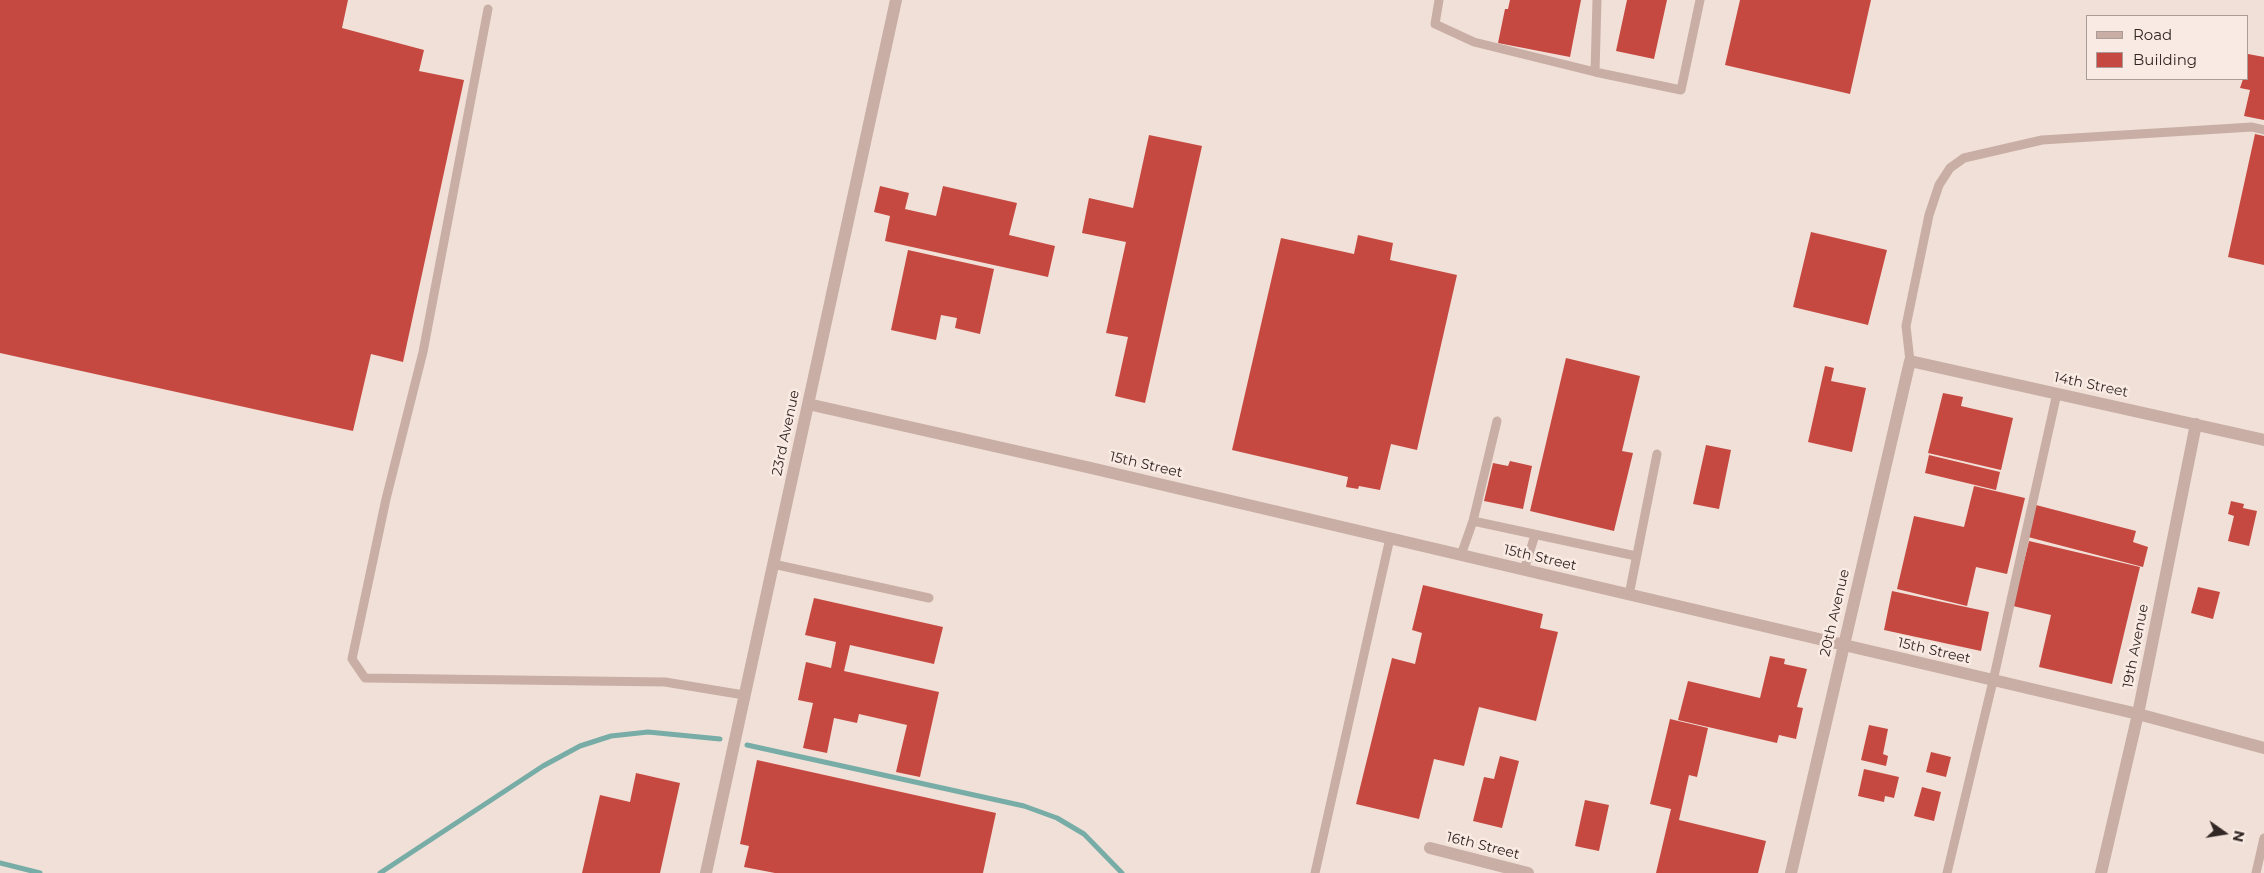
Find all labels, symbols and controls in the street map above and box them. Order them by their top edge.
legend [2086,15,2249,80]
text: Road [2133,25,2172,44]
text: Building [2133,50,2197,69]
street label: 14th Street [2052,369,2130,401]
street label: 23rd Avenue [769,389,803,477]
street label: 15th Street [1108,448,1184,482]
street label: 15th Street [1502,541,1578,575]
street label: 20th Avenue [1817,568,1853,658]
street label: 19th Avenue [2120,602,2152,690]
street label: 15th Street [1896,634,1972,668]
north arrow [2199,808,2249,858]
street label: 16th Street [1445,829,1521,863]
text: N [2229,829,2249,844]

